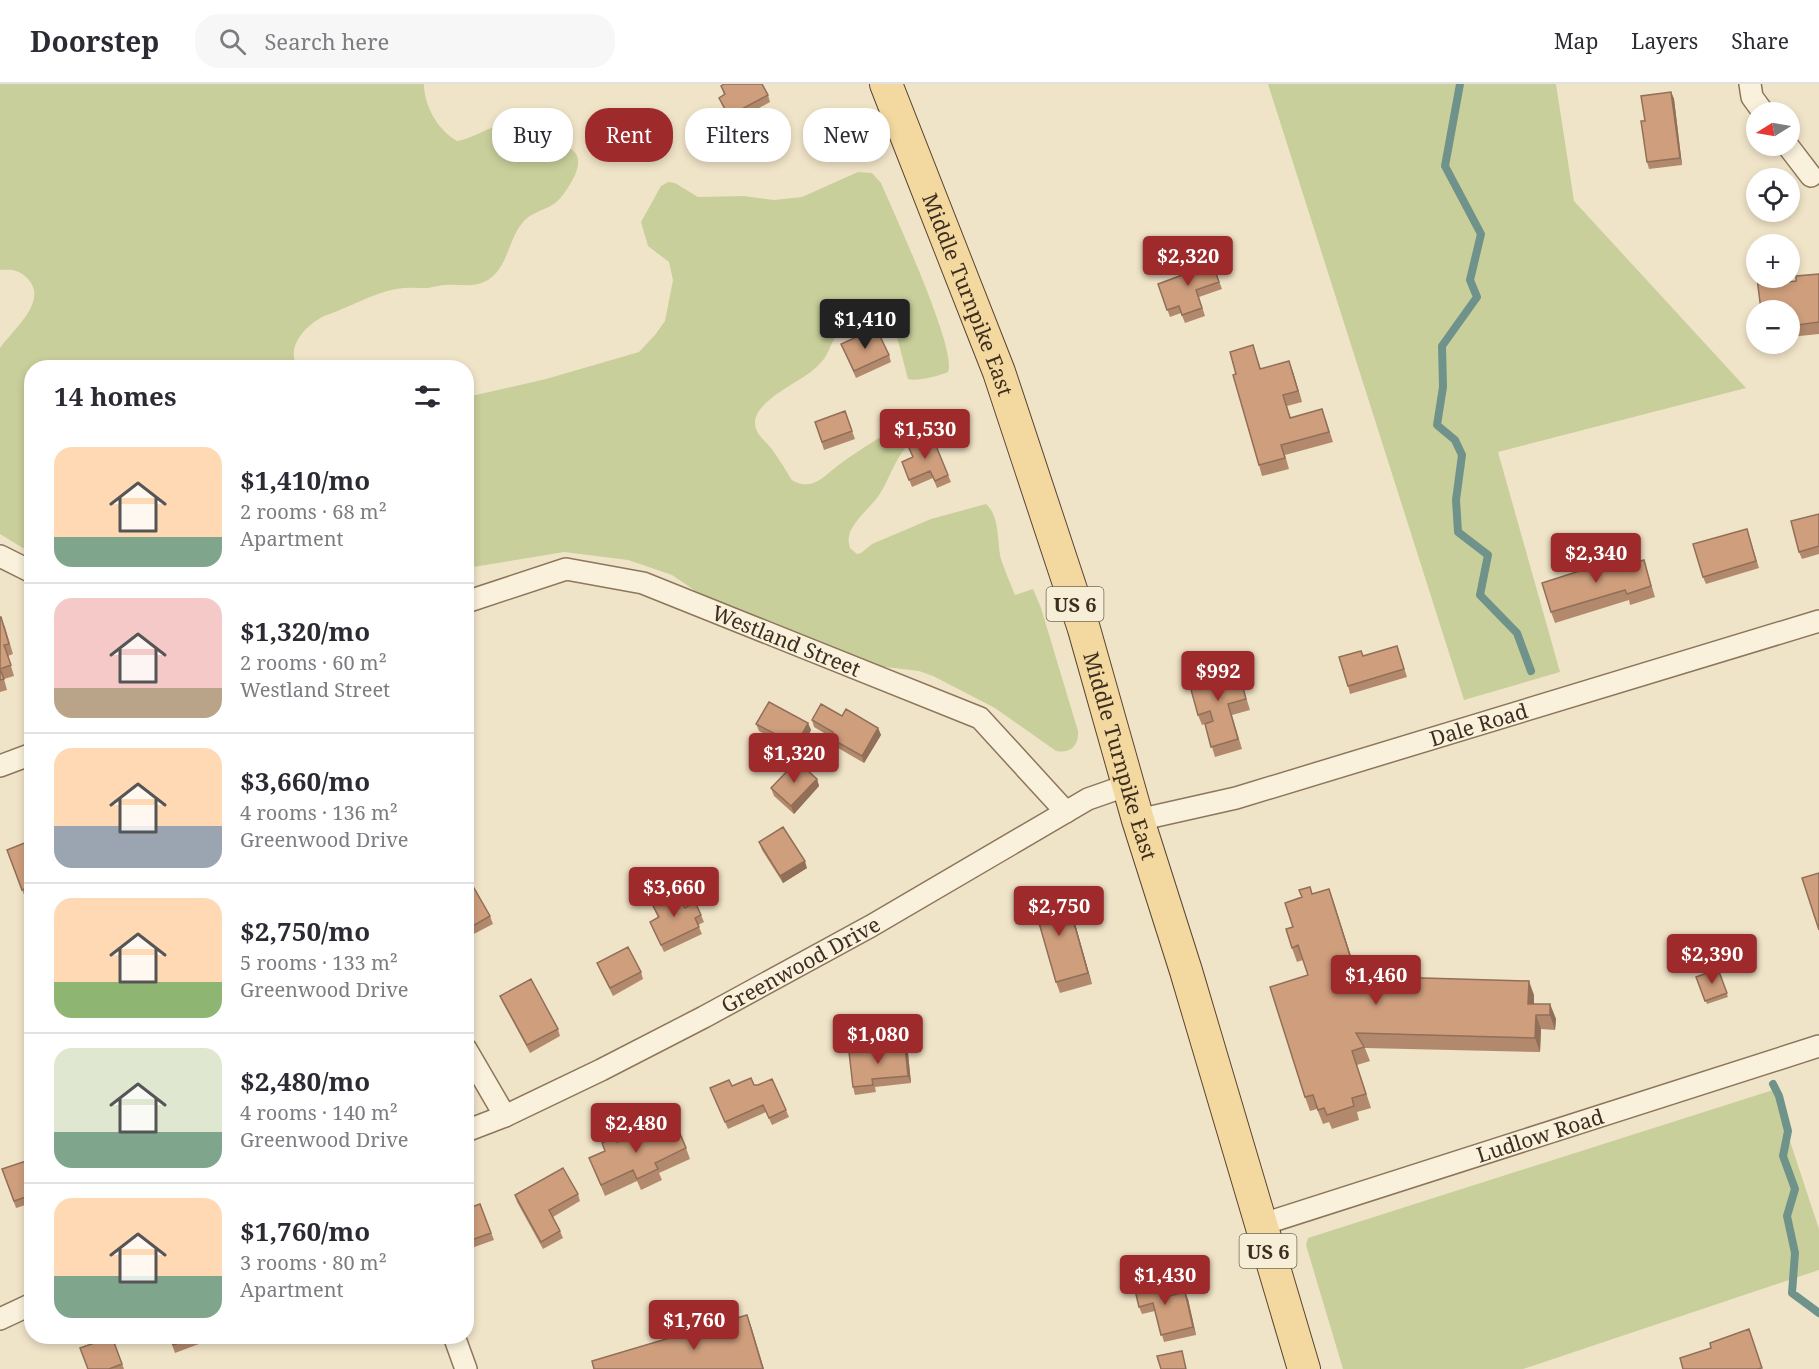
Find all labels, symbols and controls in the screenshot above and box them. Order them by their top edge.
search box [195,14,615,68]
text: Doorstep [30,22,159,60]
icon: search [216,25,249,58]
text: Search here [264,26,389,56]
text: Map [1554,27,1598,55]
text: Layers [1631,27,1698,55]
text: Share [1731,27,1789,55]
north arrow [1746,102,1800,156]
map controls [1746,102,1800,354]
chip: Buy [492,108,573,162]
chip: Rent [585,108,673,162]
chip: Filters [685,108,791,162]
chip: New [803,108,890,162]
button: locate [1746,168,1800,222]
street label: Middle Turnpike East [916,189,1020,399]
button: + [1746,234,1800,288]
pin: $2,320 [1139,236,1237,287]
text: $2,320 [1157,242,1219,269]
pin: $1,410 [816,299,914,350]
button: − [1746,300,1800,354]
text: $1,410 [834,305,896,332]
text: 14 homes [54,378,176,414]
icon: filters [411,380,444,413]
pin: $1,530 [876,409,974,460]
text: $1,530 [894,415,956,442]
text: $1,410/mo [240,462,370,498]
icon: home [102,471,174,543]
text: 2 rooms · 68 m² [240,498,387,525]
text: Apartment [240,525,344,552]
pin: $2,340 [1547,533,1645,584]
text: $2,340 [1565,539,1627,566]
road number: US 6 [1046,587,1104,621]
street label: Westland Street [708,598,865,683]
text: $1,320/mo [240,613,370,649]
icon: home [102,622,174,694]
text: 2 rooms · 60 m² [240,649,387,676]
street label: Middle Turnpike East [1077,649,1164,863]
pin: $992 [1182,651,1254,702]
text: $992 [1195,657,1241,684]
text: Westland Street [240,676,390,703]
street label: Dale Road [1426,696,1531,752]
pin: $1,320 [745,733,843,784]
text: $1,320 [763,739,825,766]
text: $3,660/mo [240,763,370,799]
icon: home [102,772,174,844]
text: 4 rooms · 136 m² [240,799,398,826]
text: Greenwood Drive [240,826,408,853]
pin: $3,660 [625,867,723,918]
text: $3,660 [643,873,705,900]
pin: $2,750 [1010,886,1108,937]
text: $2,750 [1028,892,1090,919]
street label: Greenwood Drive [716,910,885,1019]
text: $2,750/mo [240,913,370,949]
icon: home [102,922,174,994]
pin: $2,390 [1663,934,1761,985]
text: $2,390 [1681,940,1743,967]
text: 5 rooms · 133 m² [240,949,398,976]
pin: $1,460 [1327,955,1425,1006]
text: $1,460 [1345,961,1407,988]
text: Greenwood Drive [240,976,408,1003]
pin: $1,080 [829,1014,927,1065]
text: $1,080 [847,1020,909,1047]
text: $2,480/mo [240,1063,370,1099]
icon: home [102,1072,174,1144]
text: 4 rooms · 140 m² [240,1099,398,1126]
street label: Ludlow Road [1473,1102,1607,1169]
pin: $2,480 [587,1103,685,1154]
text: $2,480 [605,1109,667,1136]
text: Greenwood Drive [240,1126,408,1153]
text: $1,760/mo [240,1213,370,1249]
icon: home [102,1222,174,1294]
road number: US 6 [1240,1234,1296,1268]
text: 3 rooms · 80 m² [240,1249,387,1276]
pin: $1,430 [1116,1255,1214,1306]
text: $1,430 [1134,1261,1196,1288]
text: Apartment [240,1276,344,1303]
pin: $1,760 [645,1300,743,1351]
text: $1,760 [663,1306,725,1333]

